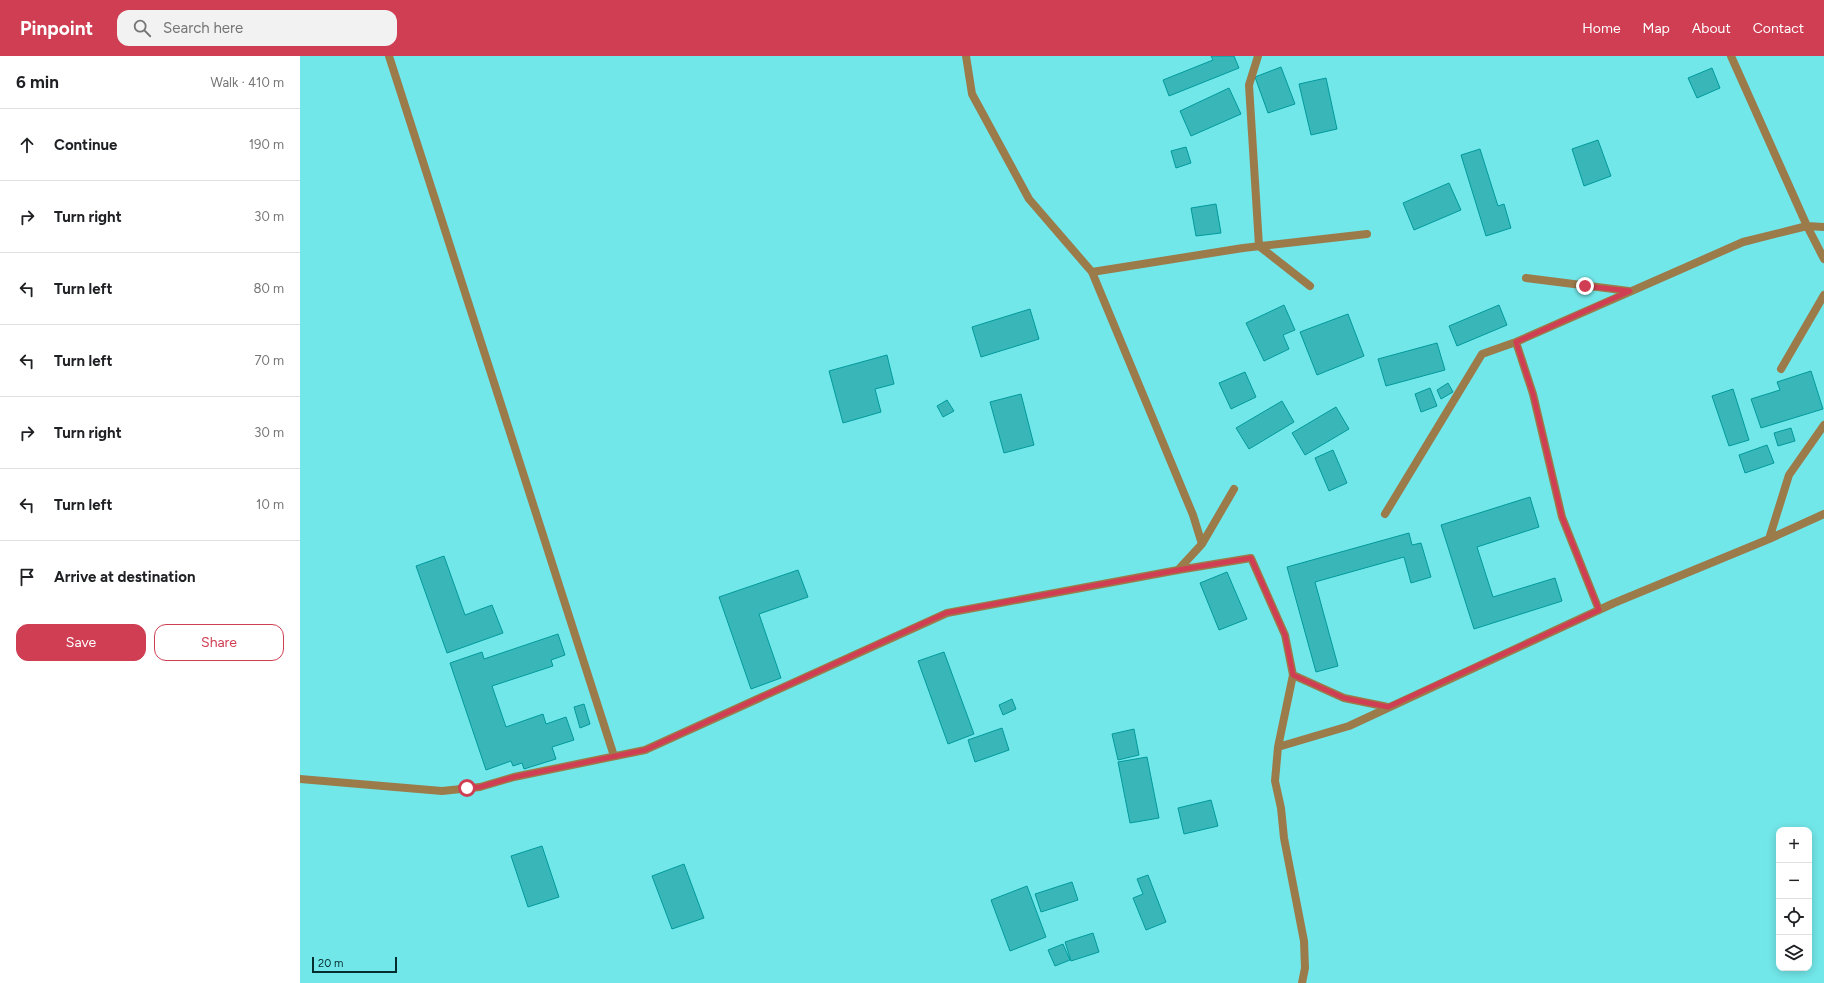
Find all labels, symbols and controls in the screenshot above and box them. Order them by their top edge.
search box [117,10,397,46]
text: Pinpoint [20,17,93,40]
icon: search [131,17,153,39]
text: Search here [163,19,243,37]
text: Home [1582,20,1621,37]
text: Map [1643,20,1670,37]
text: About [1692,20,1731,37]
text: Contact [1753,20,1804,37]
text: 6 min [16,72,59,92]
text: Walk · 410 m [210,75,284,90]
icon: ahead [16,134,38,156]
text: Continue [54,136,117,154]
text: 190 m [249,137,284,152]
icon: right [16,206,38,228]
text: Turn right [54,208,122,226]
text: 30 m [254,209,284,224]
route end [1576,277,1594,295]
icon: left [16,278,38,300]
text: Turn left [54,280,112,298]
text: 80 m [253,281,284,296]
icon: left [16,350,38,372]
text: Turn left [54,352,112,370]
text: 70 m [254,353,284,368]
icon: right [16,422,38,444]
text: Turn right [54,424,122,442]
text: 30 m [254,425,284,440]
icon: left [16,494,38,516]
text: Turn left [54,496,112,514]
text: 10 m [256,497,284,512]
icon: arrive [16,566,38,588]
text: Arrive at destination [54,568,195,586]
button: Save [16,624,146,661]
button: Share [154,624,284,661]
route start [458,779,476,797]
map controls [1776,827,1812,971]
button: + [1776,827,1812,863]
button: − [1776,863,1812,899]
button: locate [1776,899,1812,935]
button: layers [1776,935,1812,971]
scale bar [312,955,397,974]
text: 20 m [318,957,343,970]

